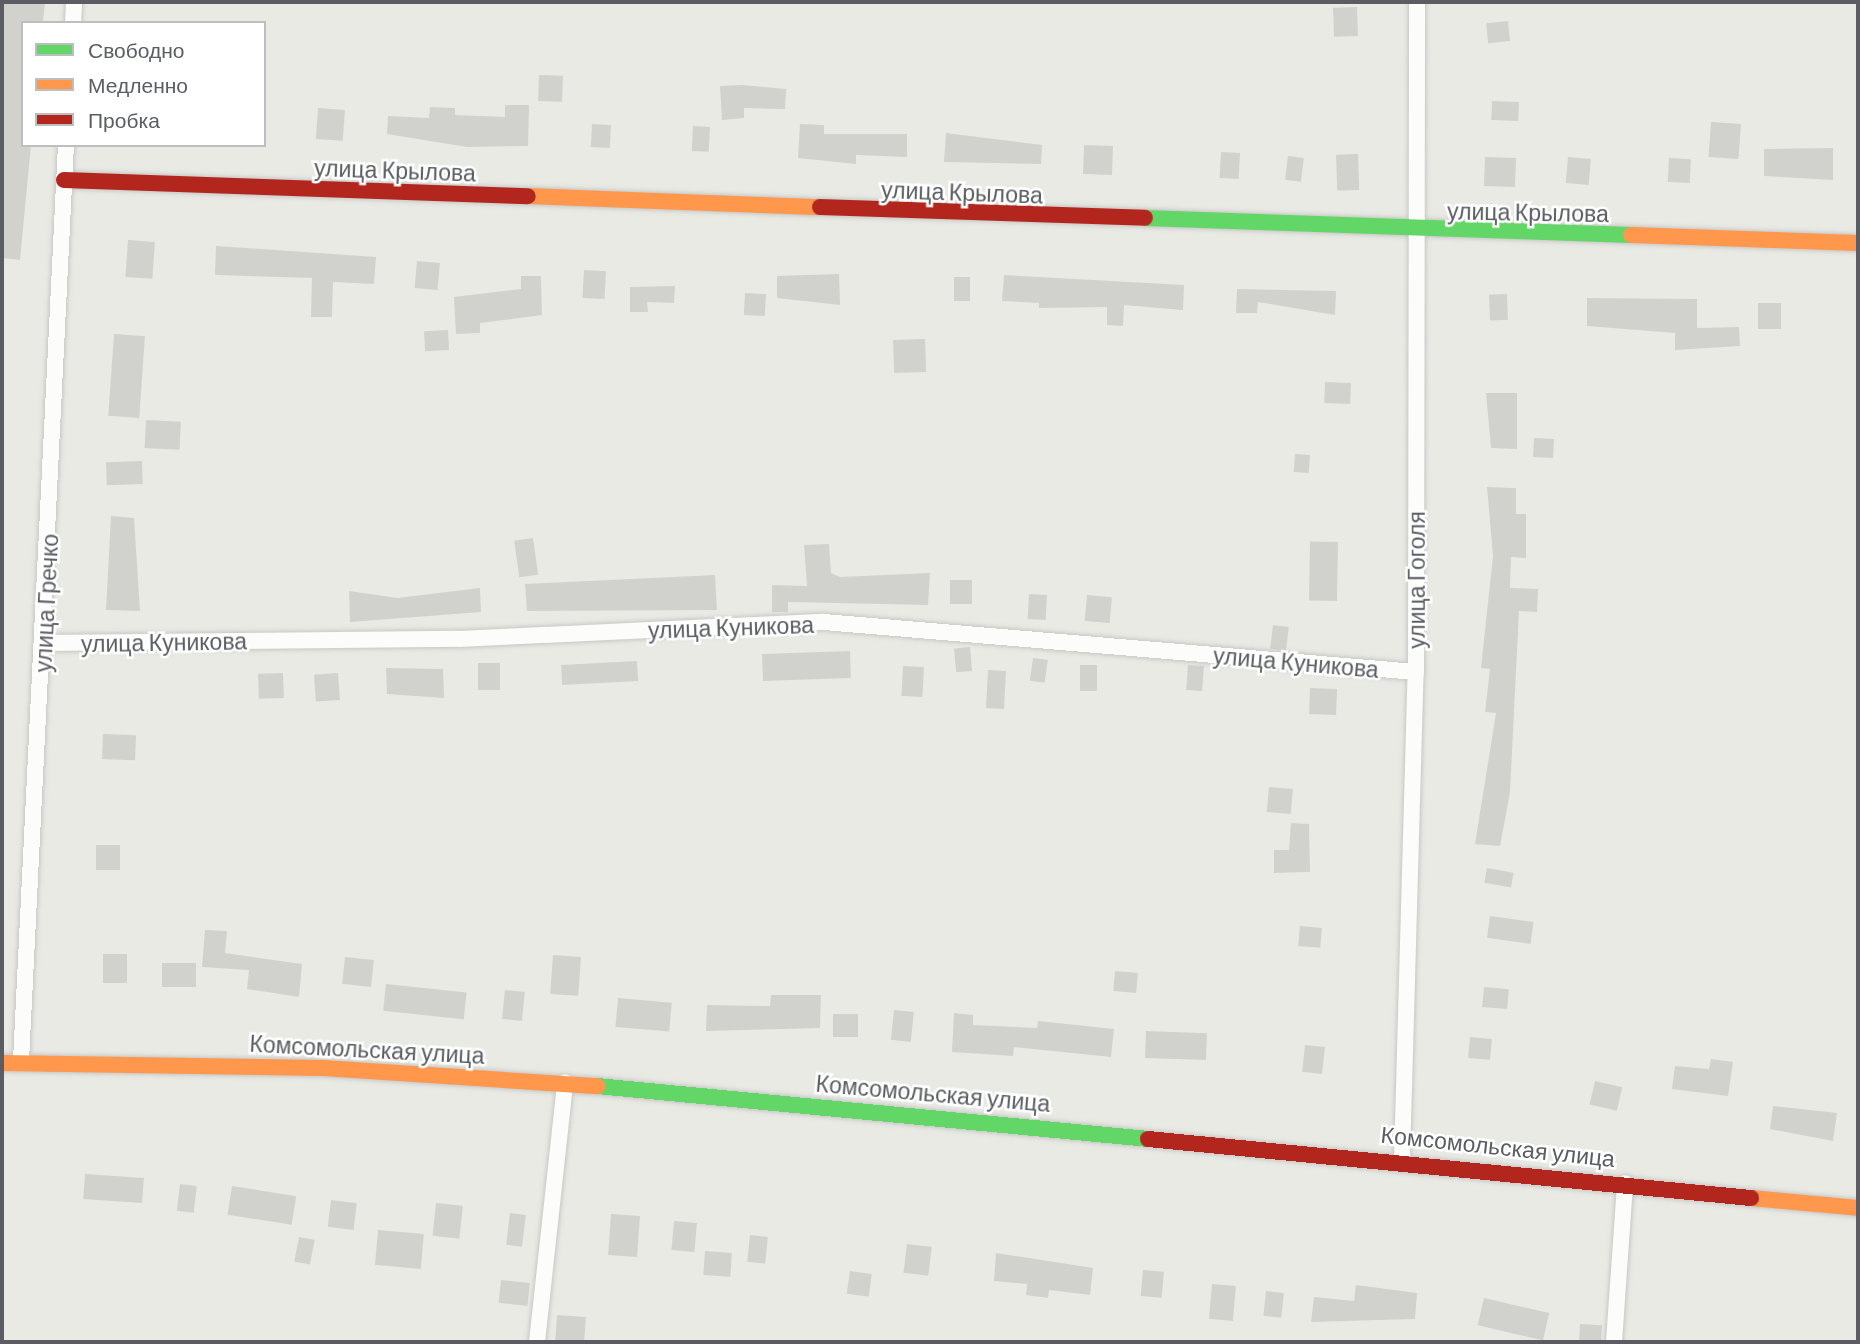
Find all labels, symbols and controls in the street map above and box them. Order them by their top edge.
legend [21,21,266,147]
text: Свободно [88,37,185,62]
text: Медленно [88,72,188,97]
text: Пробка [88,107,160,132]
street label: улица Крылова [314,153,476,187]
street label: улица Крылова [881,175,1043,209]
street label: улица Крылова [1447,197,1609,227]
street label: улица Гоголя [1402,511,1430,649]
street label: улица Гречко [29,533,63,673]
street label: улица Куникова [647,610,815,644]
street label: улица Куникова [81,627,247,657]
street label: улица Куникова [1212,641,1380,683]
street label: Комсомольская улица [249,1029,485,1069]
street label: Комсомольская улица [815,1069,1051,1117]
street label: Комсомольская улица [1380,1120,1616,1172]

